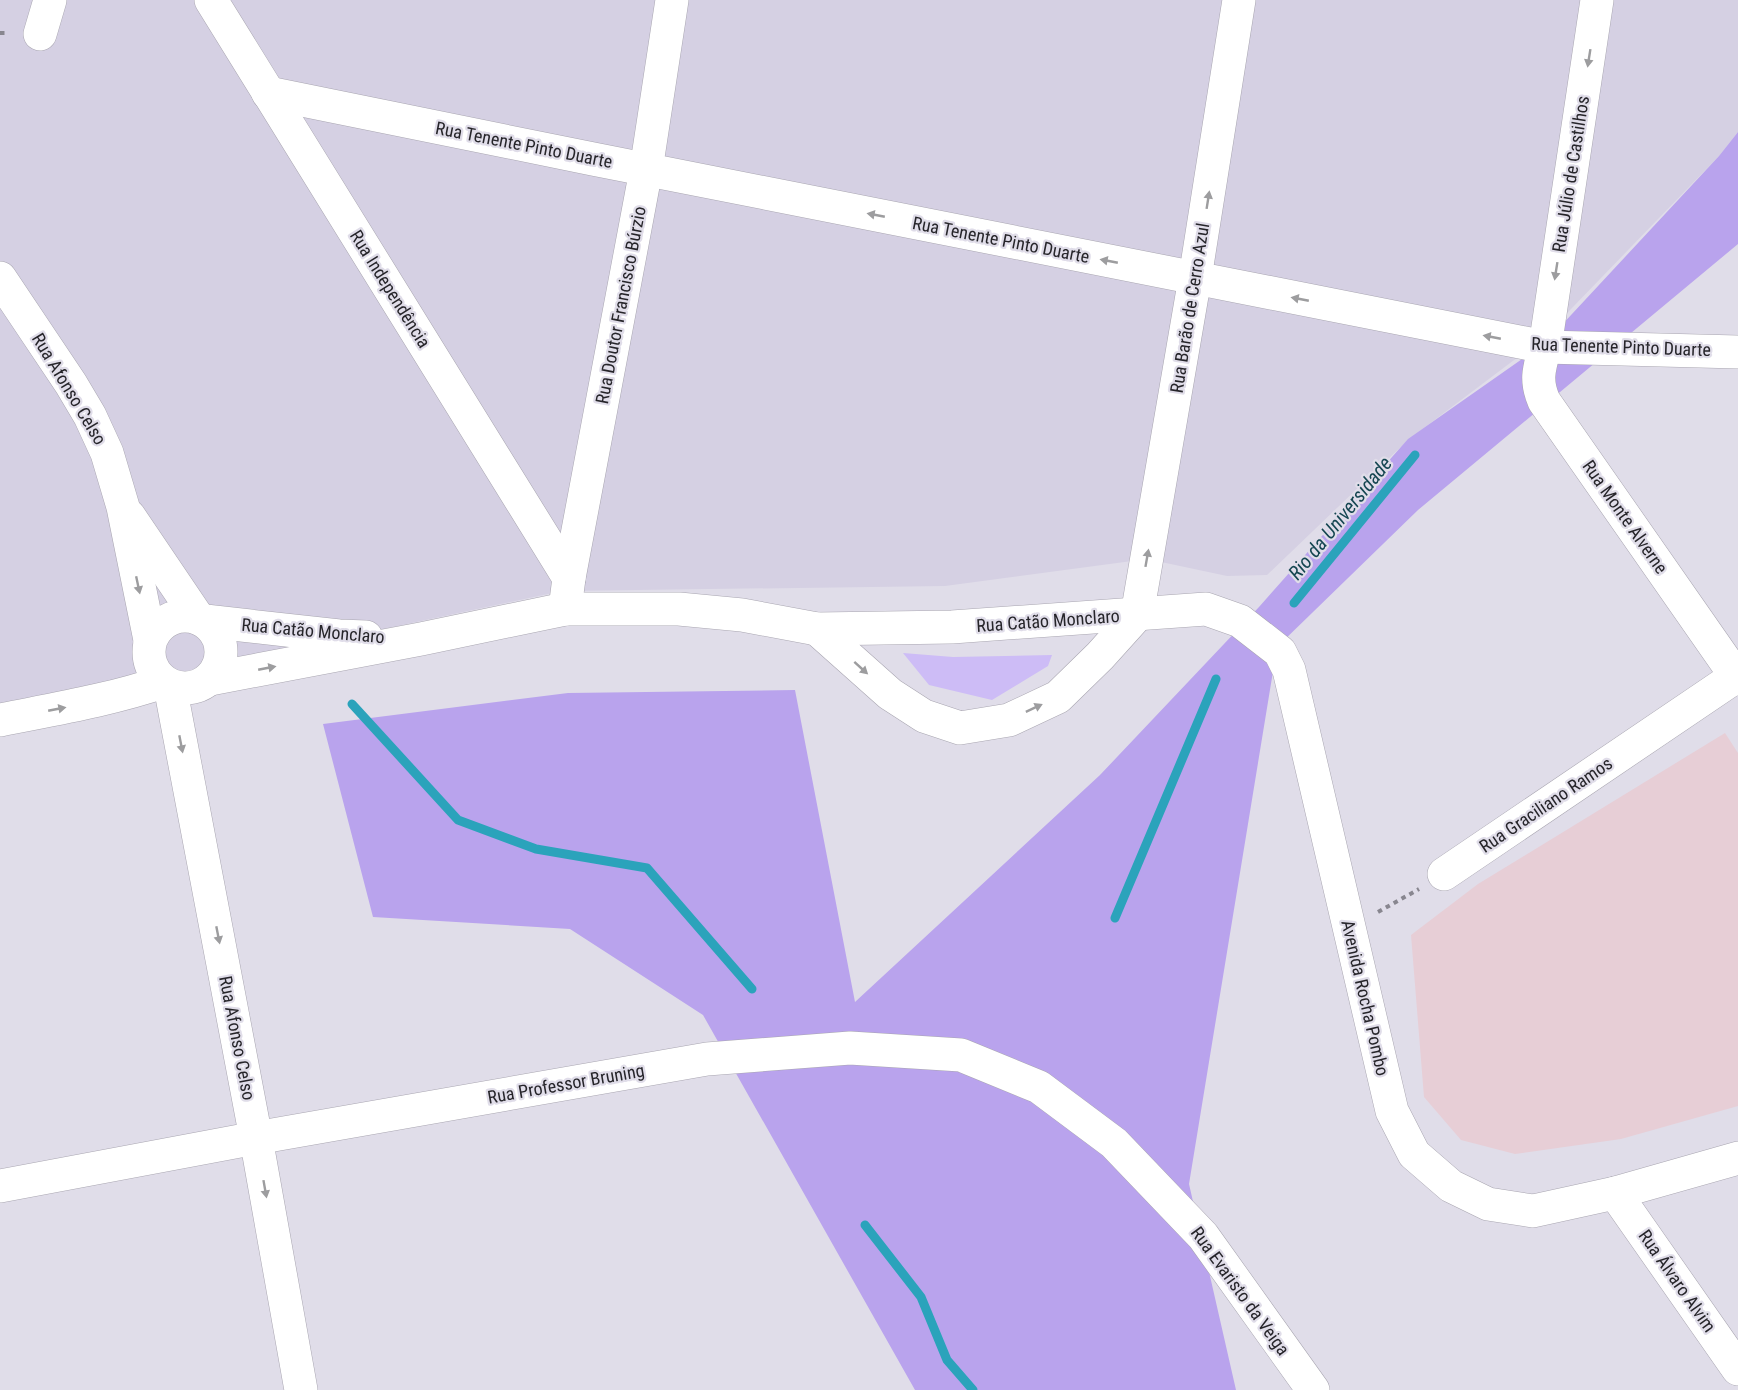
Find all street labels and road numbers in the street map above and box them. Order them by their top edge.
street label: Rua Júlio de Castilhos [1548,94,1593,254]
street label: Rua Tenente Pinto Duarte [434,117,614,172]
street label: Rua Doutor Francisco Búrzio [591,204,650,406]
street label: Rua Tenente Pinto Duarte [911,212,1091,267]
street label: Rua Barão de Cerro Azul [1166,221,1213,394]
street label: Rua Independência [346,226,435,351]
street label: Rua Afonso Celso [28,329,111,448]
street label: Rua Tenente Pinto Duarte [1531,333,1711,360]
street label: Rua Monte Alverne [1579,456,1672,577]
street label: Rua Catão Monclaro [976,605,1120,636]
street label: Rua Catão Monclaro [241,614,386,647]
street label: Rua Graciliano Ramos [1475,752,1616,857]
street label: Avenida Rocha Pombo [1337,918,1394,1078]
street label: Rua Afonso Celso [215,974,260,1102]
street label: Rua Professor Bruning [486,1059,646,1108]
street label: Rua Evaristo da Veiga [1187,1222,1294,1359]
street label: Rua Álvaro Alvim [1634,1226,1720,1336]

